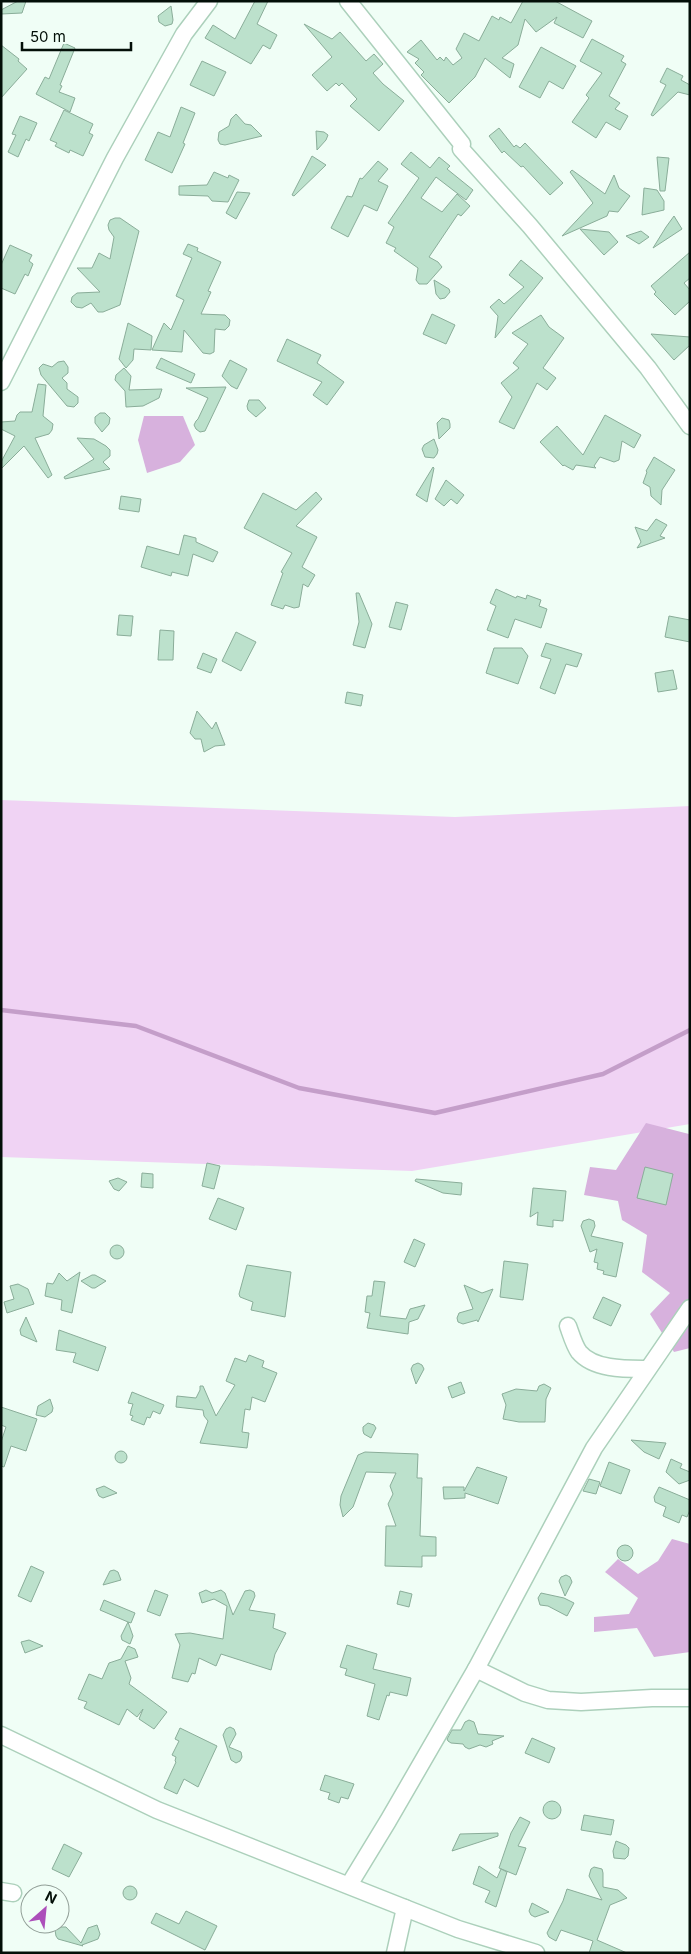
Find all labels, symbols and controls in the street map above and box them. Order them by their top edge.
scale bar [22,20,131,52]
text: 50 m [30,27,66,46]
north arrow [20,1884,70,1934]
text: N [43,1887,60,1907]

